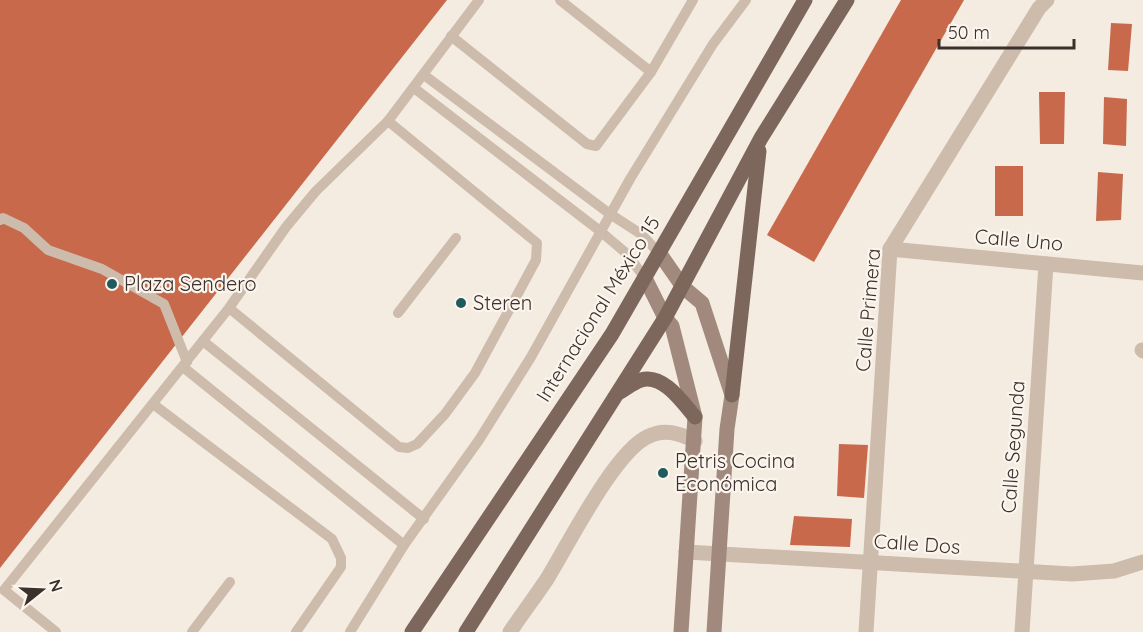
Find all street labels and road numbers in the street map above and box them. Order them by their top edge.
street label: Internacional México 15 [530,211,665,406]
street label: Calle Uno [974,223,1064,256]
street label: Calle Primera [850,247,885,373]
street label: Calle Segunda [995,380,1030,514]
street label: Calle Dos [873,528,961,559]

